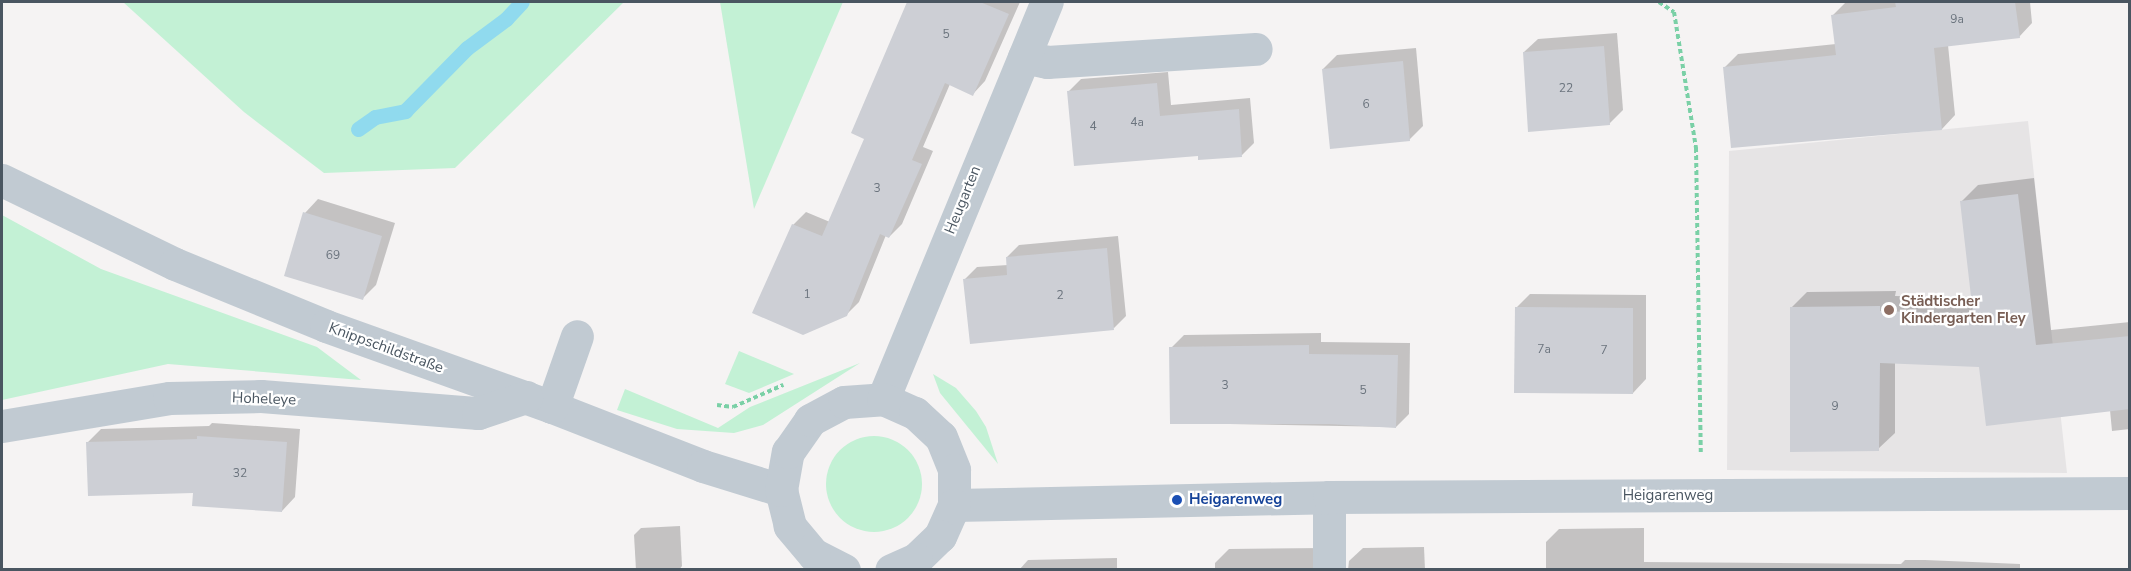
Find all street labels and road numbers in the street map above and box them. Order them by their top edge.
street label: Heugarten [941,163,985,237]
street label: Knippschildstraße [326,319,446,377]
street label: Hoheleye [232,389,296,409]
street label: Heigarenweg [1623,487,1713,505]

